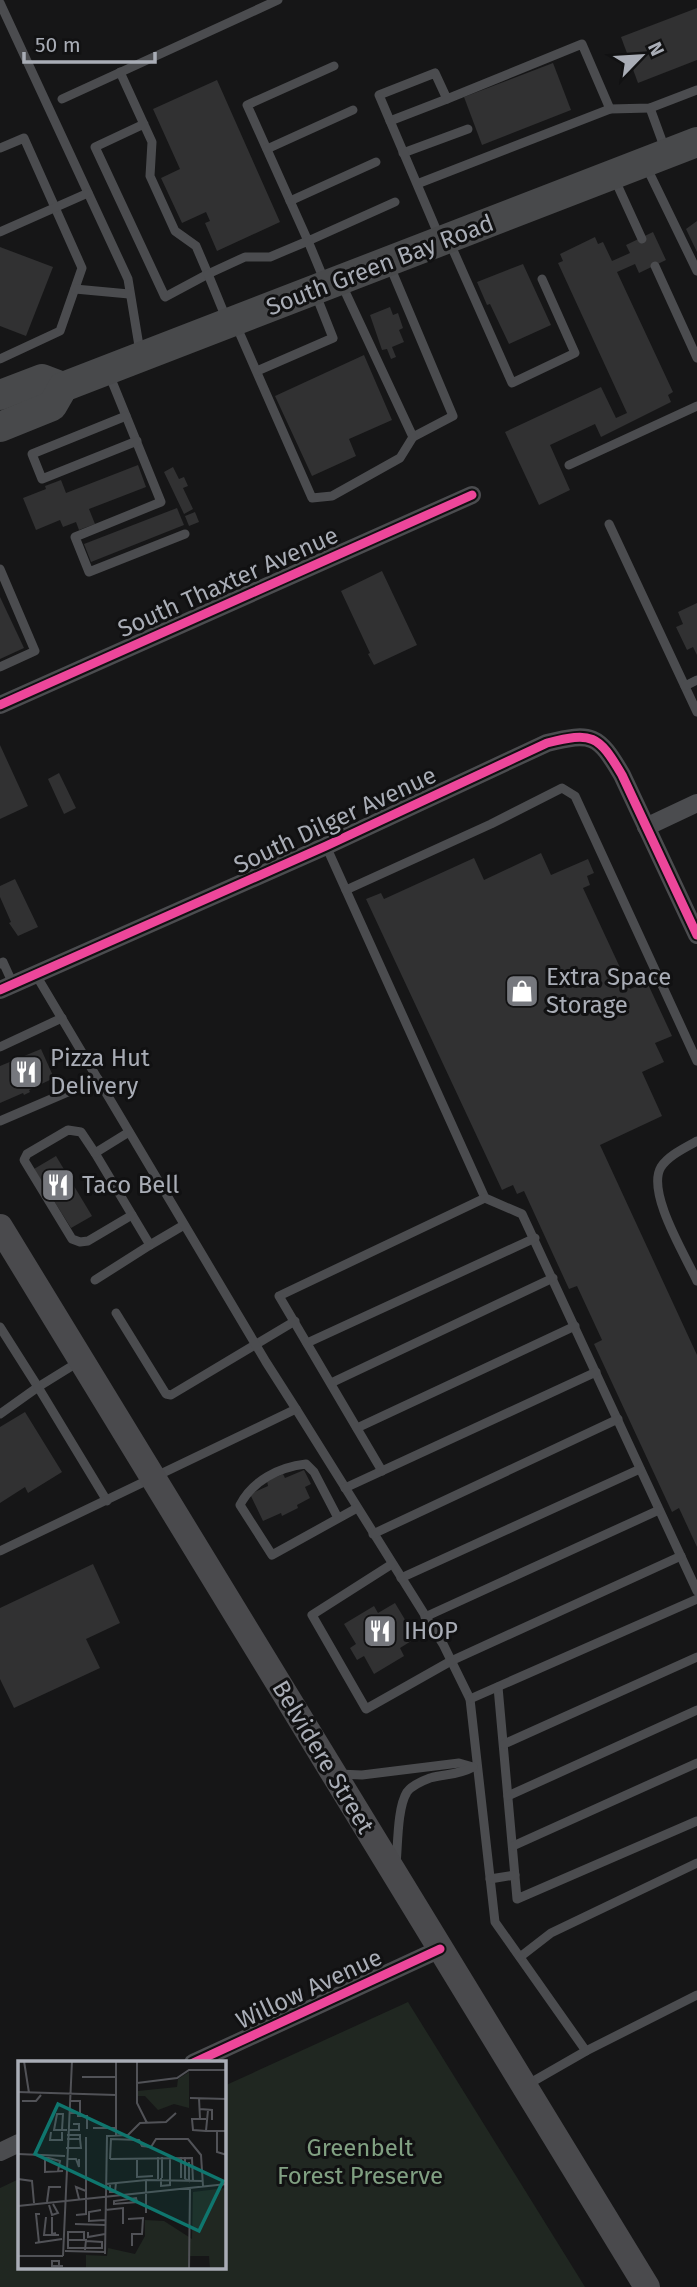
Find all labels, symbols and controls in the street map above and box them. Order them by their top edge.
scale bar [24,21,156,65]
north arrow [606,21,676,91]
text: 50 m [35,32,81,58]
text: N [643,38,669,60]
street label: South Green Bay Road [262,209,498,321]
street label: South Thaxter Avenue [114,521,342,643]
street label: South Dilger Avenue [229,761,441,879]
place label: Extra Space Storage [546,963,671,1019]
shop icon: Extra Space Storage [503,972,541,1010]
place label: Pizza Hut Delivery [50,1044,150,1100]
restaurant icon: Pizza Hut Delivery [7,1053,45,1091]
restaurant icon: Taco Bell [39,1166,77,1204]
place label: Taco Bell [82,1171,179,1199]
restaurant icon: IHOP [361,1612,399,1650]
place label: IHOP [404,1617,458,1645]
street label: Belvidere Street [266,1675,380,1839]
street label: Willow Avenue [232,1943,386,2035]
inset map [18,2061,226,2270]
park label: Greenbelt Forest Preserve [277,2134,443,2190]

